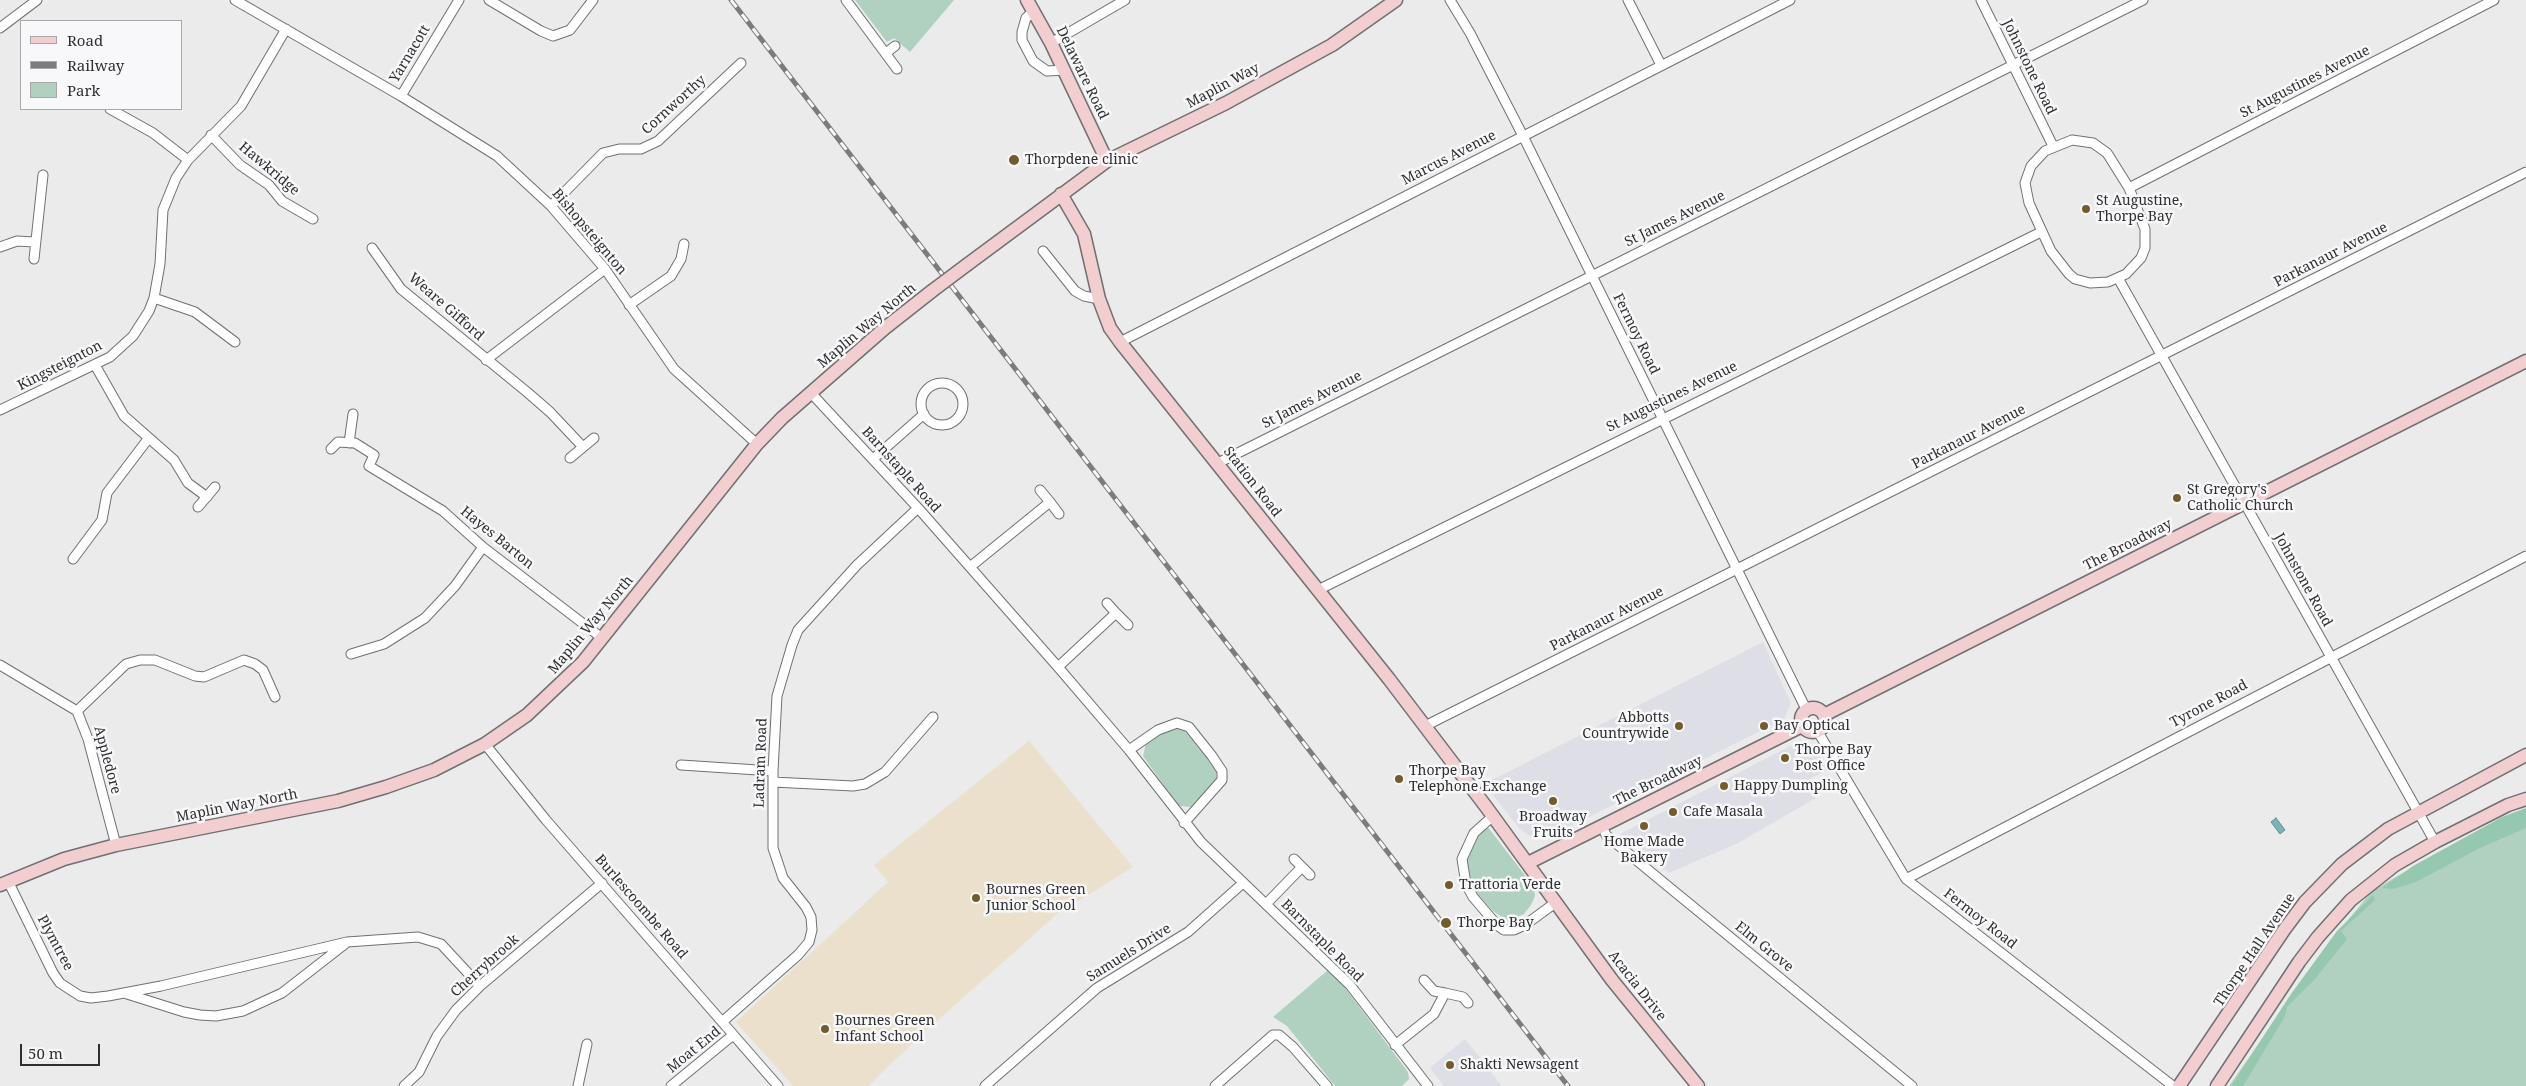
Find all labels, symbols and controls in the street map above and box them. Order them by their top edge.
street label: Johnstone Road [1999,16,2059,118]
legend [20,20,182,110]
street label: Yarnacott [386,22,434,86]
street label: Delaware Road [1052,24,1112,122]
text: Road [67,30,103,50]
street label: St Augustines Avenue [2237,42,2373,122]
text: Railway [67,55,124,75]
street label: Maplin Way [1184,60,1262,112]
street label: Cornworthy [638,72,710,138]
text: Park [67,80,100,100]
street label: Marcus Avenue [1399,127,1499,189]
street label: Hawkridge [235,139,303,199]
place label: Thorpdene clinic [1025,152,1138,168]
marker: Thorpdene clinic [1007,153,1021,167]
street label: Bishopsteignton [548,185,630,279]
street label: St James Avenue [1622,187,1728,251]
place label: St Augustine, Thorpe Bay [2096,193,2183,226]
marker: St Augustine, Thorpe Bay [2080,203,2092,215]
street label: Parkanaur Avenue [2271,219,2391,291]
street label: Weare Gifford [405,270,487,344]
street label: Maplin Way North [814,280,920,372]
street label: Fermoy Road [1609,291,1663,377]
street label: Kingsteignton [15,337,105,395]
street label: St Augustines Avenue [1604,358,1740,436]
street label: St James Avenue [1259,368,1365,432]
street label: Parkanaur Avenue [1909,401,2029,473]
street label: Barnstaple Road [858,424,944,516]
street label: Station Road [1219,444,1285,520]
place label: St Gregory's Catholic Church [2187,482,2293,514]
marker: St Gregory's Catholic Church [2171,492,2183,504]
street label: Hayes Barton [457,503,537,573]
street label: The Broadway [2081,516,2175,574]
street label: Johnstone Road [2270,530,2336,630]
street label: Maplin Way North [545,572,637,678]
street label: Parkanaur Avenue [1547,583,1667,655]
street label: Tyrone Road [2168,677,2250,731]
place label: Abbotts Countrywide [1582,710,1669,742]
street label: Ladram Road [751,718,771,808]
place label: Bay Optical [1774,718,1850,734]
marker: Abbotts Countrywide [1673,720,1685,732]
marker: Bay Optical [1758,720,1770,732]
street label: Appledore [90,724,124,796]
place label: Thorpe Bay Post Office [1795,742,1872,774]
street label: The Broadway [1611,752,1705,810]
marker: Thorpe Bay Post Office [1779,752,1791,764]
place label: Thorpe Bay Telephone Exchange [1409,763,1546,796]
marker: Thorpe Bay Telephone Exchange [1393,773,1405,785]
place label: Happy Dumpling [1734,778,1848,794]
marker: Happy Dumpling [1718,780,1730,792]
street label: Maplin Way North [175,786,299,826]
marker: Broadway Fruits [1547,795,1559,807]
place label: Cafe Masala [1683,804,1763,820]
marker: Cafe Masala [1667,806,1679,818]
place label: Broadway Fruits [1519,809,1587,842]
marker: Home Made Bakery [1638,820,1650,832]
place label: Home Made Bakery [1604,834,1684,866]
street label: Burlescoombe Road [591,851,691,963]
place label: Trattoria Verde [1459,877,1561,893]
marker: Trattoria Verde [1443,879,1455,891]
place label: Bournes Green Junior School [986,882,1086,914]
street label: Fermoy Road [1940,885,2020,953]
street label: Thorpe Hall Avenue [2211,890,2299,1010]
marker: Bournes Green Junior School [970,892,982,904]
street label: Barnstaple Road [1277,896,1367,986]
street label: Plymtree [33,912,77,974]
place label: Thorpe Bay [1457,915,1534,931]
marker: Thorpe Bay [1439,916,1453,930]
street label: Elm Grove [1731,918,1797,976]
street label: Samuels Drive [1084,920,1174,986]
street label: Cherrybrook [448,931,522,1001]
street label: Acacia Drive [1604,948,1670,1024]
place label: Bournes Green Infant School [835,1013,935,1046]
street label: Moat End [664,1023,724,1077]
marker: Bournes Green Infant School [819,1023,831,1035]
scale bar [22,1034,102,1066]
text: 50 m [28,1043,63,1063]
place label: Shakti Newsagent [1460,1057,1579,1073]
marker: Shakti Newsagent [1444,1059,1456,1071]

